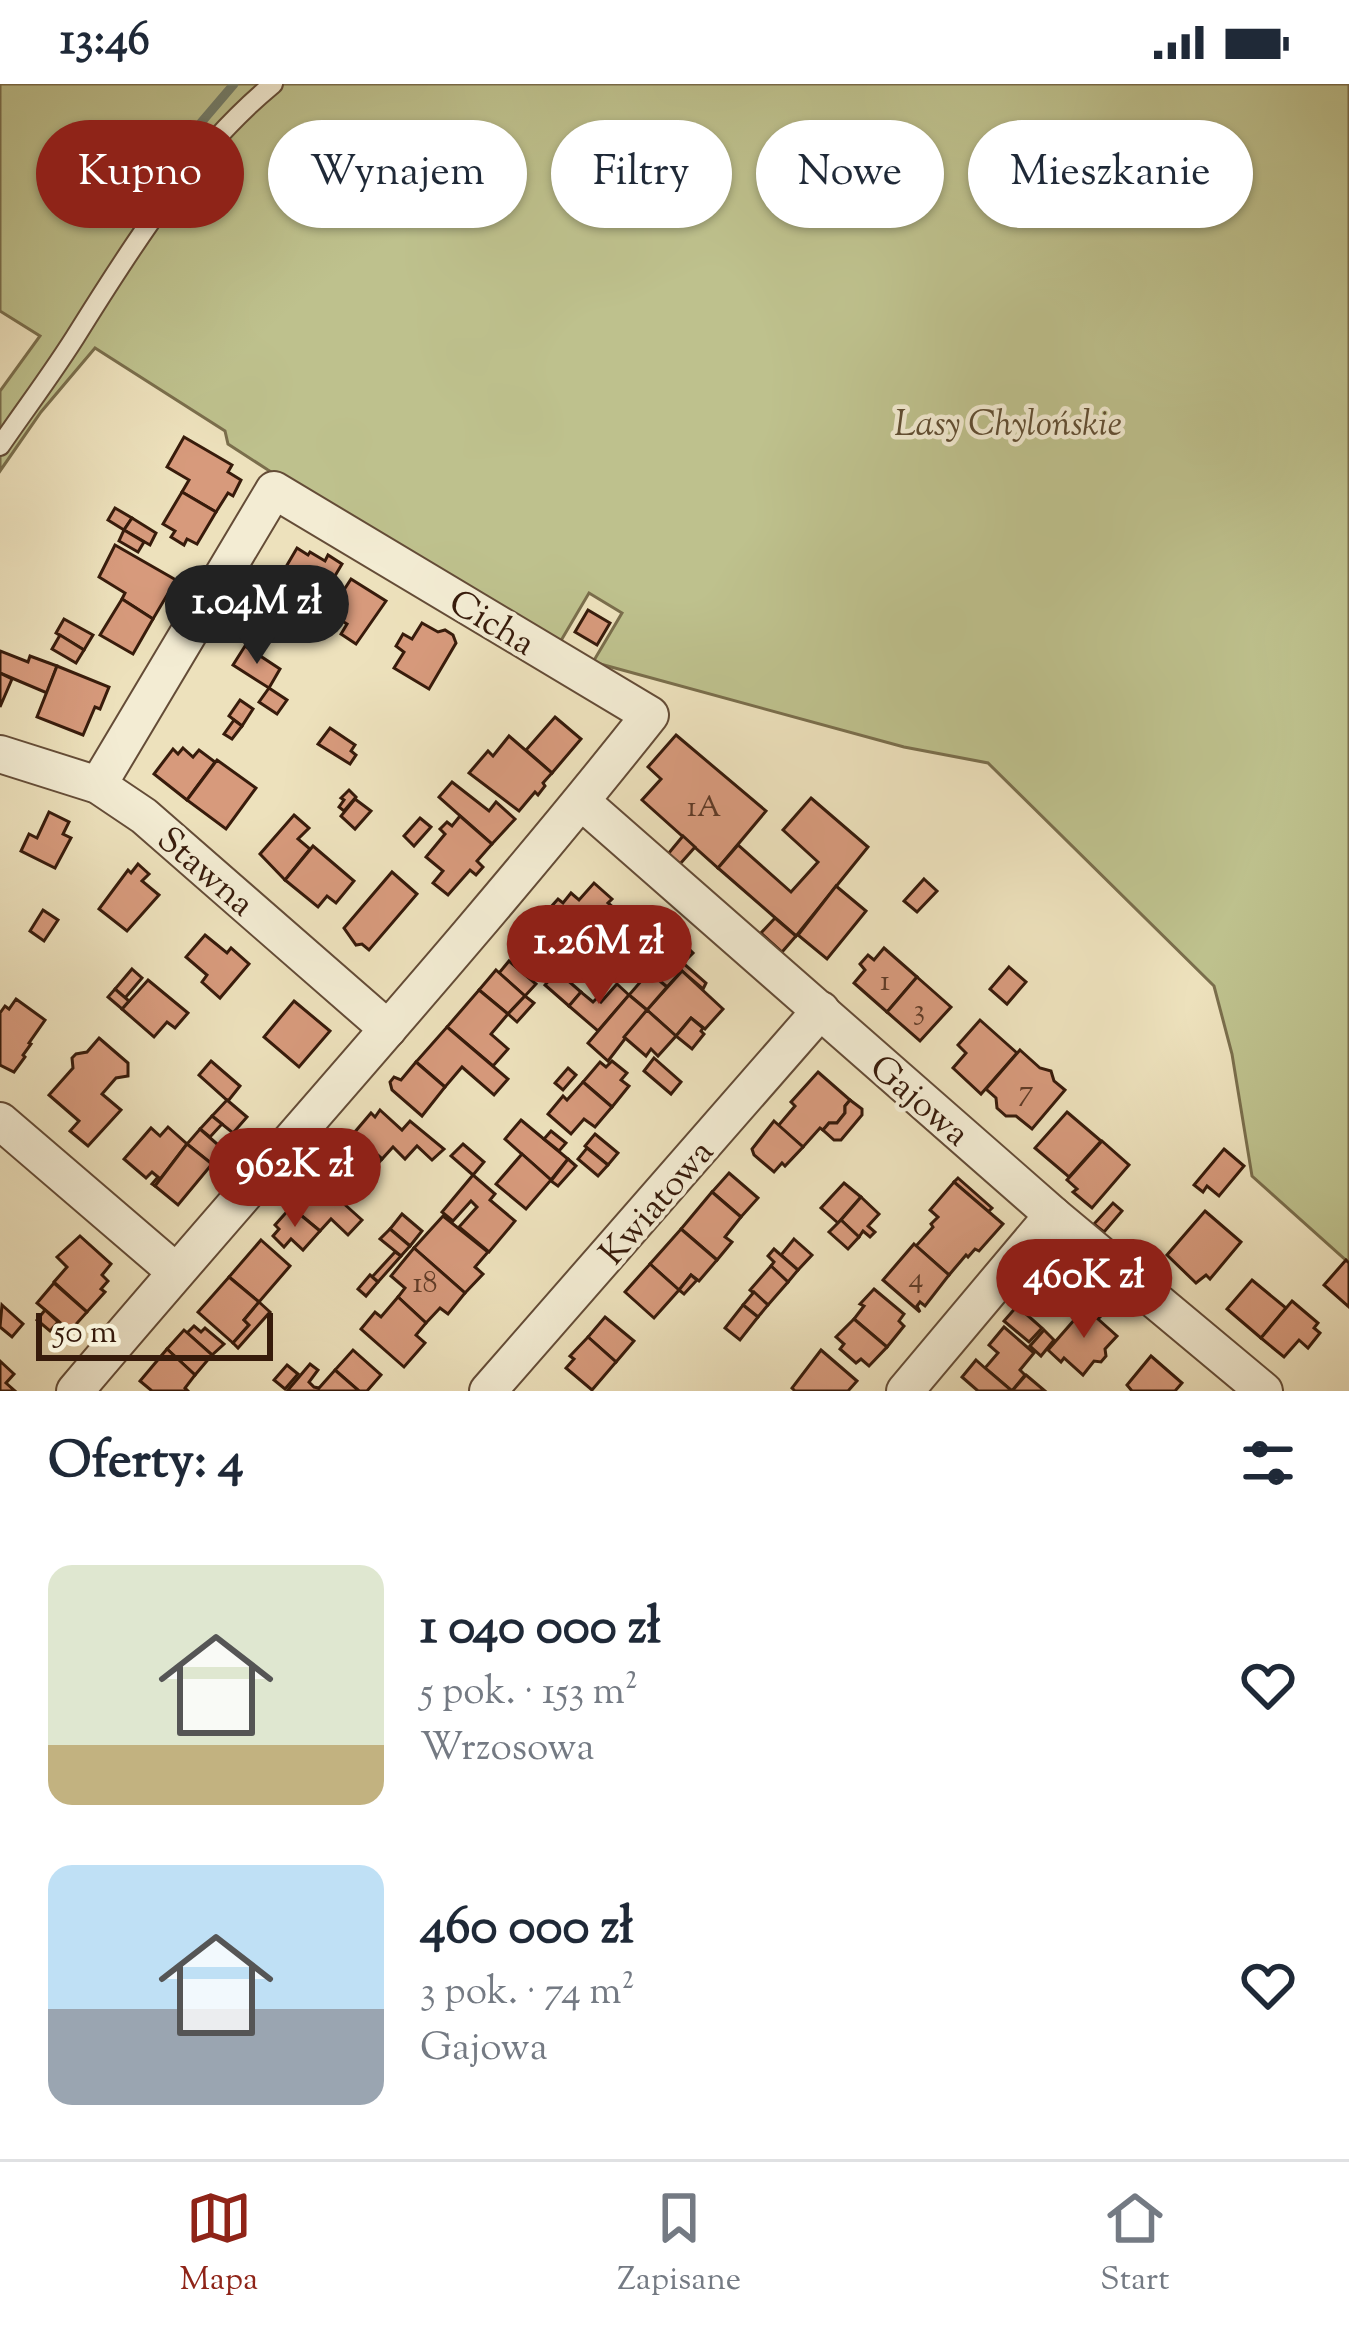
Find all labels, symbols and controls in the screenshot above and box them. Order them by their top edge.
text: 13:46 [60,10,150,75]
chip: Kupno [36,120,244,228]
chip: Wynajem [268,120,527,228]
chip: Filtry [551,120,732,228]
chip: Nowe [756,120,944,228]
chip: Mieszkanie [968,120,1253,228]
park label: Lasy Chylońskie [894,400,1122,452]
pin: 1.04M zł [133,565,381,667]
text: 1.04M zł [192,576,322,632]
street label: Cicha [438,578,544,671]
house number: 1A [687,787,721,830]
street label: Stawna [144,816,265,930]
pin: 1.26M zł [475,905,723,1007]
text: 1.26M zł [534,916,664,972]
house number: 1 [880,961,890,1004]
house number: 3 [913,990,925,1033]
street label: Gajowa [857,1044,980,1160]
house number: 7 [1018,1071,1034,1114]
pin: 962K zł [184,1128,406,1230]
street label: Kwiatowa [589,1129,728,1278]
text: 962K zł [236,1139,354,1195]
pin: 460K zł [973,1239,1195,1341]
text: 460K zł [1023,1250,1145,1306]
house number: 4 [908,1258,924,1301]
house number: 18 [412,1263,438,1306]
scale bar [36,1307,273,1360]
text: 50 m [54,1310,117,1358]
text: Oferty: 4 [48,1427,244,1500]
icon: filters [1235,1430,1301,1496]
text: 1 040 000 zł [420,1593,661,1666]
icon: home [144,1613,288,1757]
icon: heart [1235,1652,1301,1718]
text: 5 pok. · 153 m² [420,1666,638,1722]
text: Wrzosowa [420,1722,594,1778]
text: 460 000 zł [420,1893,634,1966]
icon: home [144,1913,288,2057]
icon: heart [1235,1952,1301,2018]
text: 3 pok. · 74 m² [420,1966,635,2022]
text: Gajowa [420,2022,548,2078]
tab: Mapa [179,2185,258,2305]
tab: Zapisane [617,2185,741,2305]
tab: Start [1100,2185,1169,2305]

